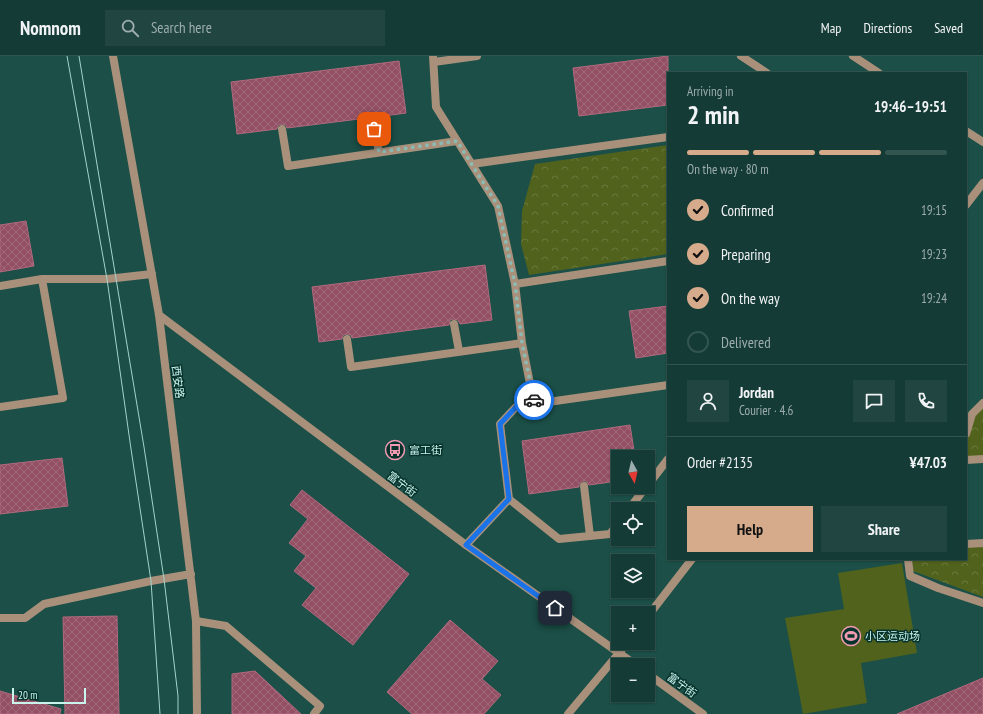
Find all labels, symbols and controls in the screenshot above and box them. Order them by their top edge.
search box [105,10,385,46]
text: Nomnom [20,16,81,40]
icon: search [119,17,141,39]
text: Search here [151,18,212,37]
text: Map [821,19,841,37]
text: Directions [863,19,912,37]
text: Saved [934,19,963,37]
text: Arriving in [687,83,734,100]
text: 19:46–19:51 [874,97,947,116]
text: 2 min [687,98,740,131]
pin [357,112,391,146]
icon: bag [363,118,385,140]
text: On the way · 80 m [687,161,769,178]
icon: check [687,199,709,221]
text: Confirmed [721,201,774,220]
text: 19:15 [921,202,947,219]
icon: check [687,243,709,265]
text: Preparing [721,245,771,264]
text: 19:23 [921,246,947,263]
icon: check [687,287,709,309]
text: On the way [721,289,780,308]
text: 19:24 [921,290,947,307]
text: Delivered [721,333,771,352]
street label: 西安路 [169,365,187,399]
courier [514,380,554,420]
button: person [687,380,729,422]
button: chat [853,380,895,422]
button: phone [905,380,947,422]
text: Jordan [739,383,774,402]
icon: car [523,389,545,411]
text: Courier · 4.6 [739,402,793,419]
bus stop icon: 富工街 [384,439,406,461]
place label: 富工街 [409,443,442,457]
north arrow [611,450,655,494]
map controls [611,450,655,702]
text: Order #2135 [687,453,753,472]
text: ¥47.03 [909,453,947,472]
street label: 富宁街 [385,468,419,500]
button: locate [611,502,655,546]
button: Help [687,506,813,552]
button: Share [821,506,947,552]
button: layers [611,554,655,598]
pin [538,591,572,625]
icon: home [544,597,566,619]
button: + [611,606,655,650]
sports icon: 小区运动场 [840,625,862,647]
place label: 小区运动场 [865,629,920,643]
button: − [611,658,655,702]
street label: 富宁街 [665,670,699,700]
scale bar [12,686,86,705]
text: 20 m [18,688,37,702]

